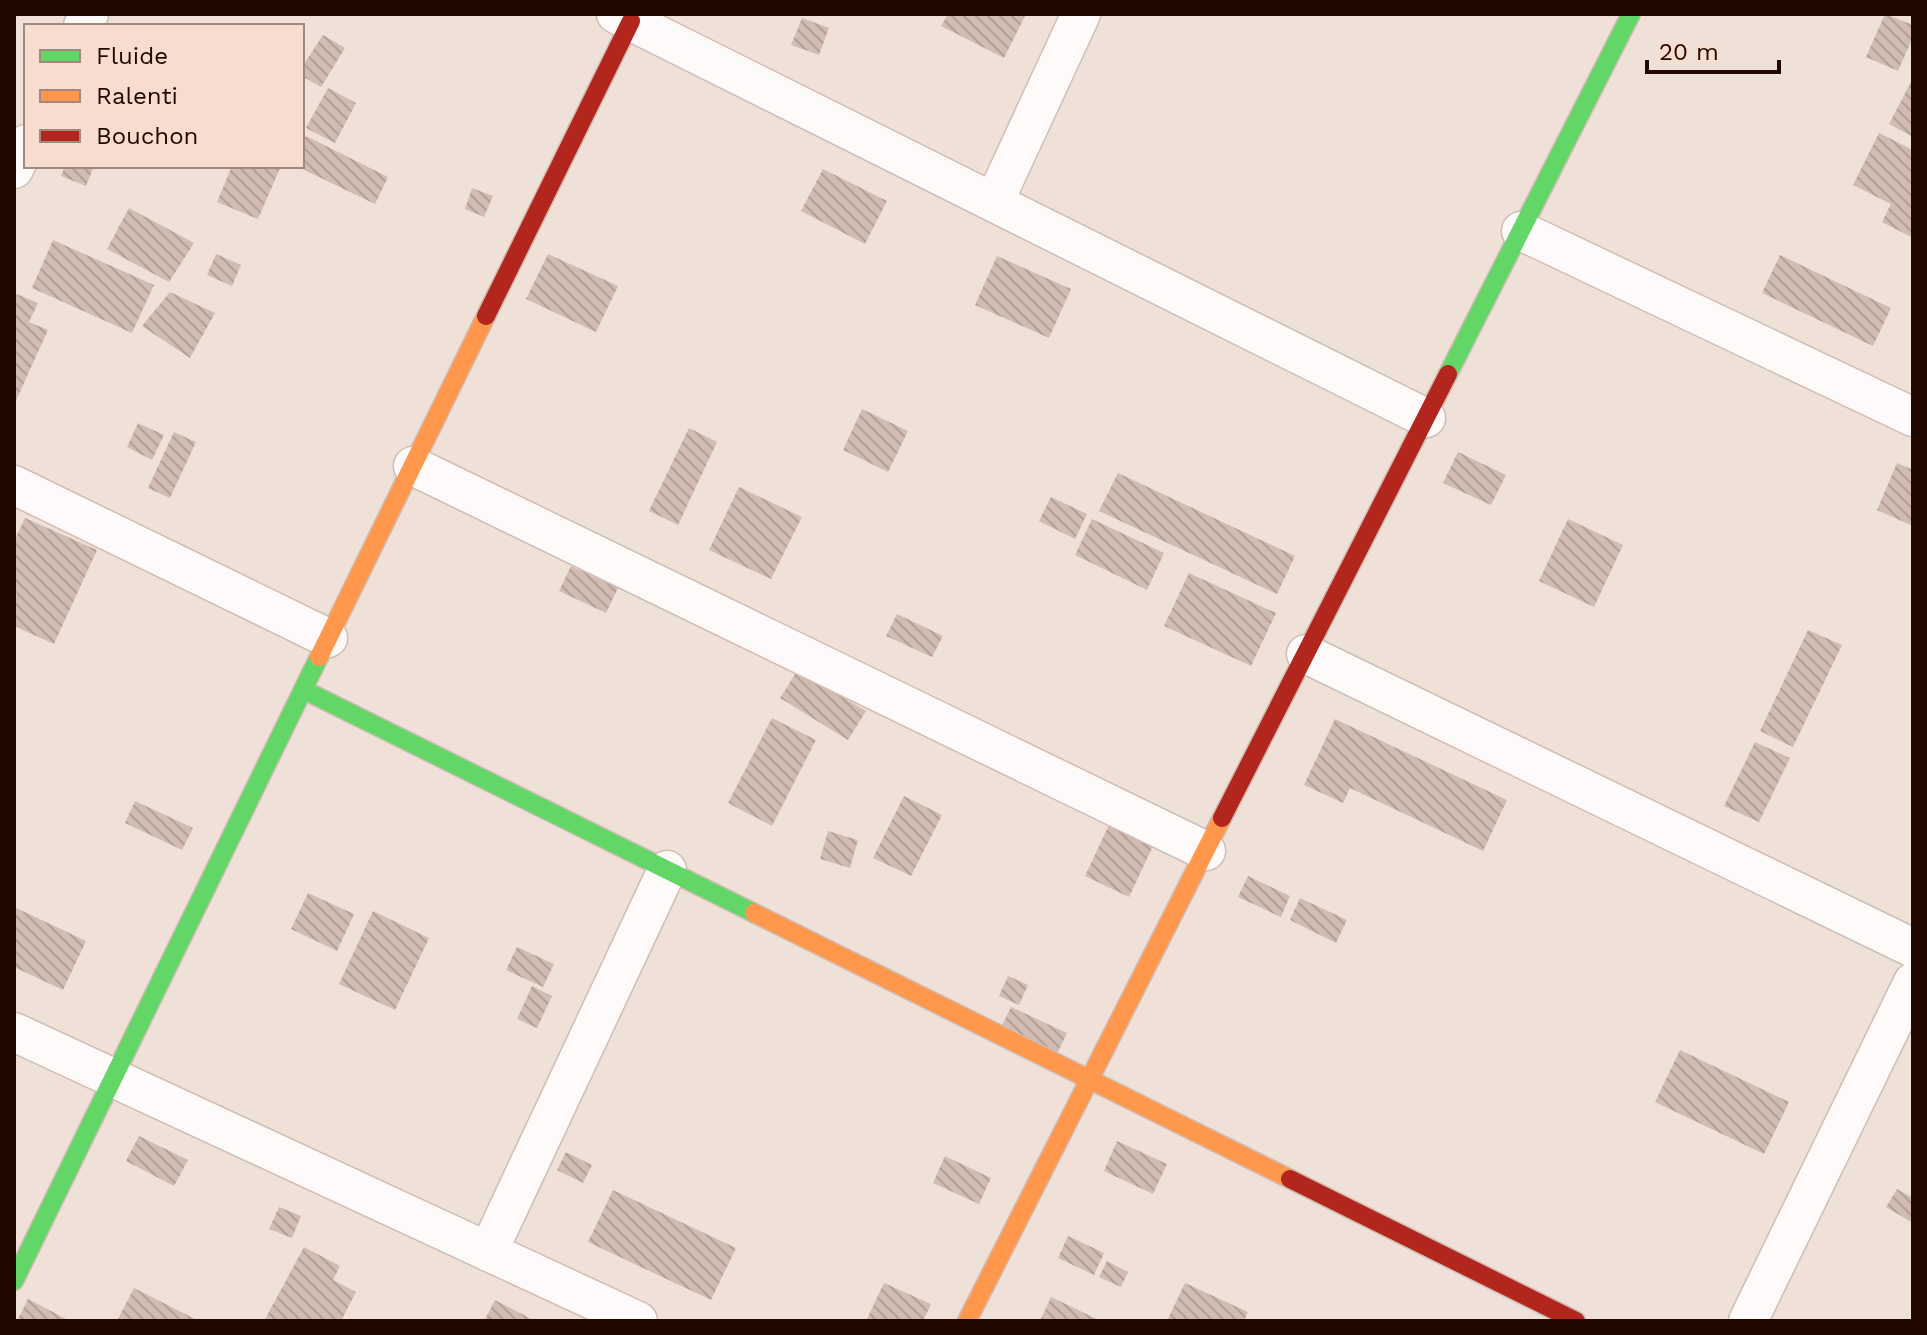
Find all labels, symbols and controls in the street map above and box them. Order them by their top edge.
legend [24,24,304,168]
scale bar [1647,24,1779,74]
text: 20 m [1659,38,1719,66]
text: Fluide [96,42,168,70]
text: Ralenti [96,82,178,110]
text: Bouchon [96,122,198,150]

